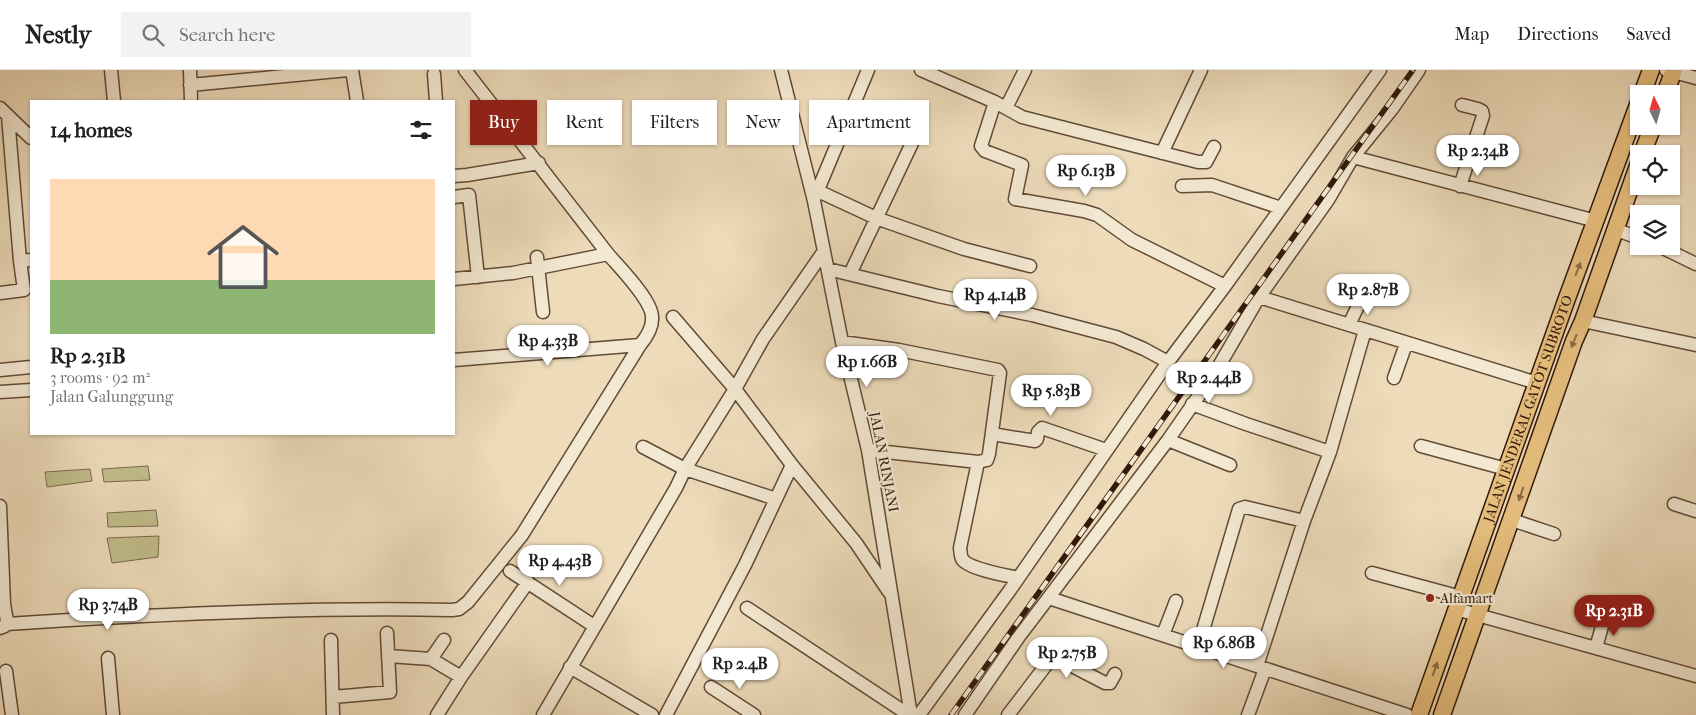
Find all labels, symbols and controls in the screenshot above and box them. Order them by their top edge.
search box [121,12,471,57]
text: Nestly [25,21,91,49]
icon: search [139,21,167,49]
text: Search here [179,24,275,46]
text: Map [1455,24,1489,45]
text: Directions [1517,24,1598,45]
text: Saved [1626,24,1671,45]
north arrow [1630,85,1680,135]
map controls [1630,85,1680,255]
chip: Buy [470,100,537,145]
chip: Rent [547,100,622,145]
chip: Filters [632,100,717,145]
chip: New [727,100,799,145]
chip: Apartment [809,100,929,145]
icon: filters [407,116,435,144]
text: 14 homes [50,118,132,142]
pin: Rp 2.34B [1426,134,1530,177]
text: Rp 2.34B [1447,141,1509,160]
button: locate [1630,145,1680,195]
pin: Rp 6.13B [1034,154,1138,197]
text: Rp 6.13B [1057,161,1115,180]
button: layers [1630,205,1680,255]
icon: home [198,212,288,302]
one-way arrow [1574,261,1582,276]
pin: Rp 2.87B [1316,274,1420,316]
pin: Rp 4.14B [943,278,1047,321]
text: Rp 2.87B [1337,280,1399,299]
text: Rp 4.14B [964,285,1026,304]
street label: JALAN JENDERAL GATOT SUBROTO [1479,293,1576,526]
pin: Rp 4.33B [496,324,600,367]
text: Rp 4.33B [518,331,578,350]
one-way arrow [1570,334,1578,349]
text: Rp 2.31B [50,344,126,368]
pin: Rp 1.66B [815,346,919,388]
text: Rp 1.66B [837,352,897,371]
pin: Rp 2.44B [1157,362,1261,404]
text: 3 rooms · 92 m² [50,368,150,387]
text: Rp 2.44B [1177,368,1241,387]
pin: Rp 5.83B [999,374,1103,417]
text: Rp 5.83B [1022,381,1080,400]
text: Jalan Galunggung [50,387,173,406]
street label: JALAN RINJANI [866,409,902,514]
one-way arrow [1517,487,1524,502]
pin: Rp 4.43B [508,544,612,587]
text: Rp 4.43B [528,551,592,570]
pin: Rp 3.74B [56,588,160,631]
place label: Alfamart [1439,590,1493,607]
marker: Alfamart [1424,592,1436,604]
pin: Rp 2.31B [1562,594,1666,637]
text: Rp 3.74B [78,595,138,614]
text: Rp 2.31B [1585,601,1643,620]
pin: Rp 6.86B [1172,626,1276,669]
text: Rp 6.86B [1193,633,1255,652]
pin: Rp 2.75B [1015,636,1119,679]
text: Rp 2.75B [1037,643,1097,662]
pin: Rp 2.4B [694,648,786,690]
text: Rp 2.4B [712,654,768,673]
one-way arrow [1431,661,1439,676]

